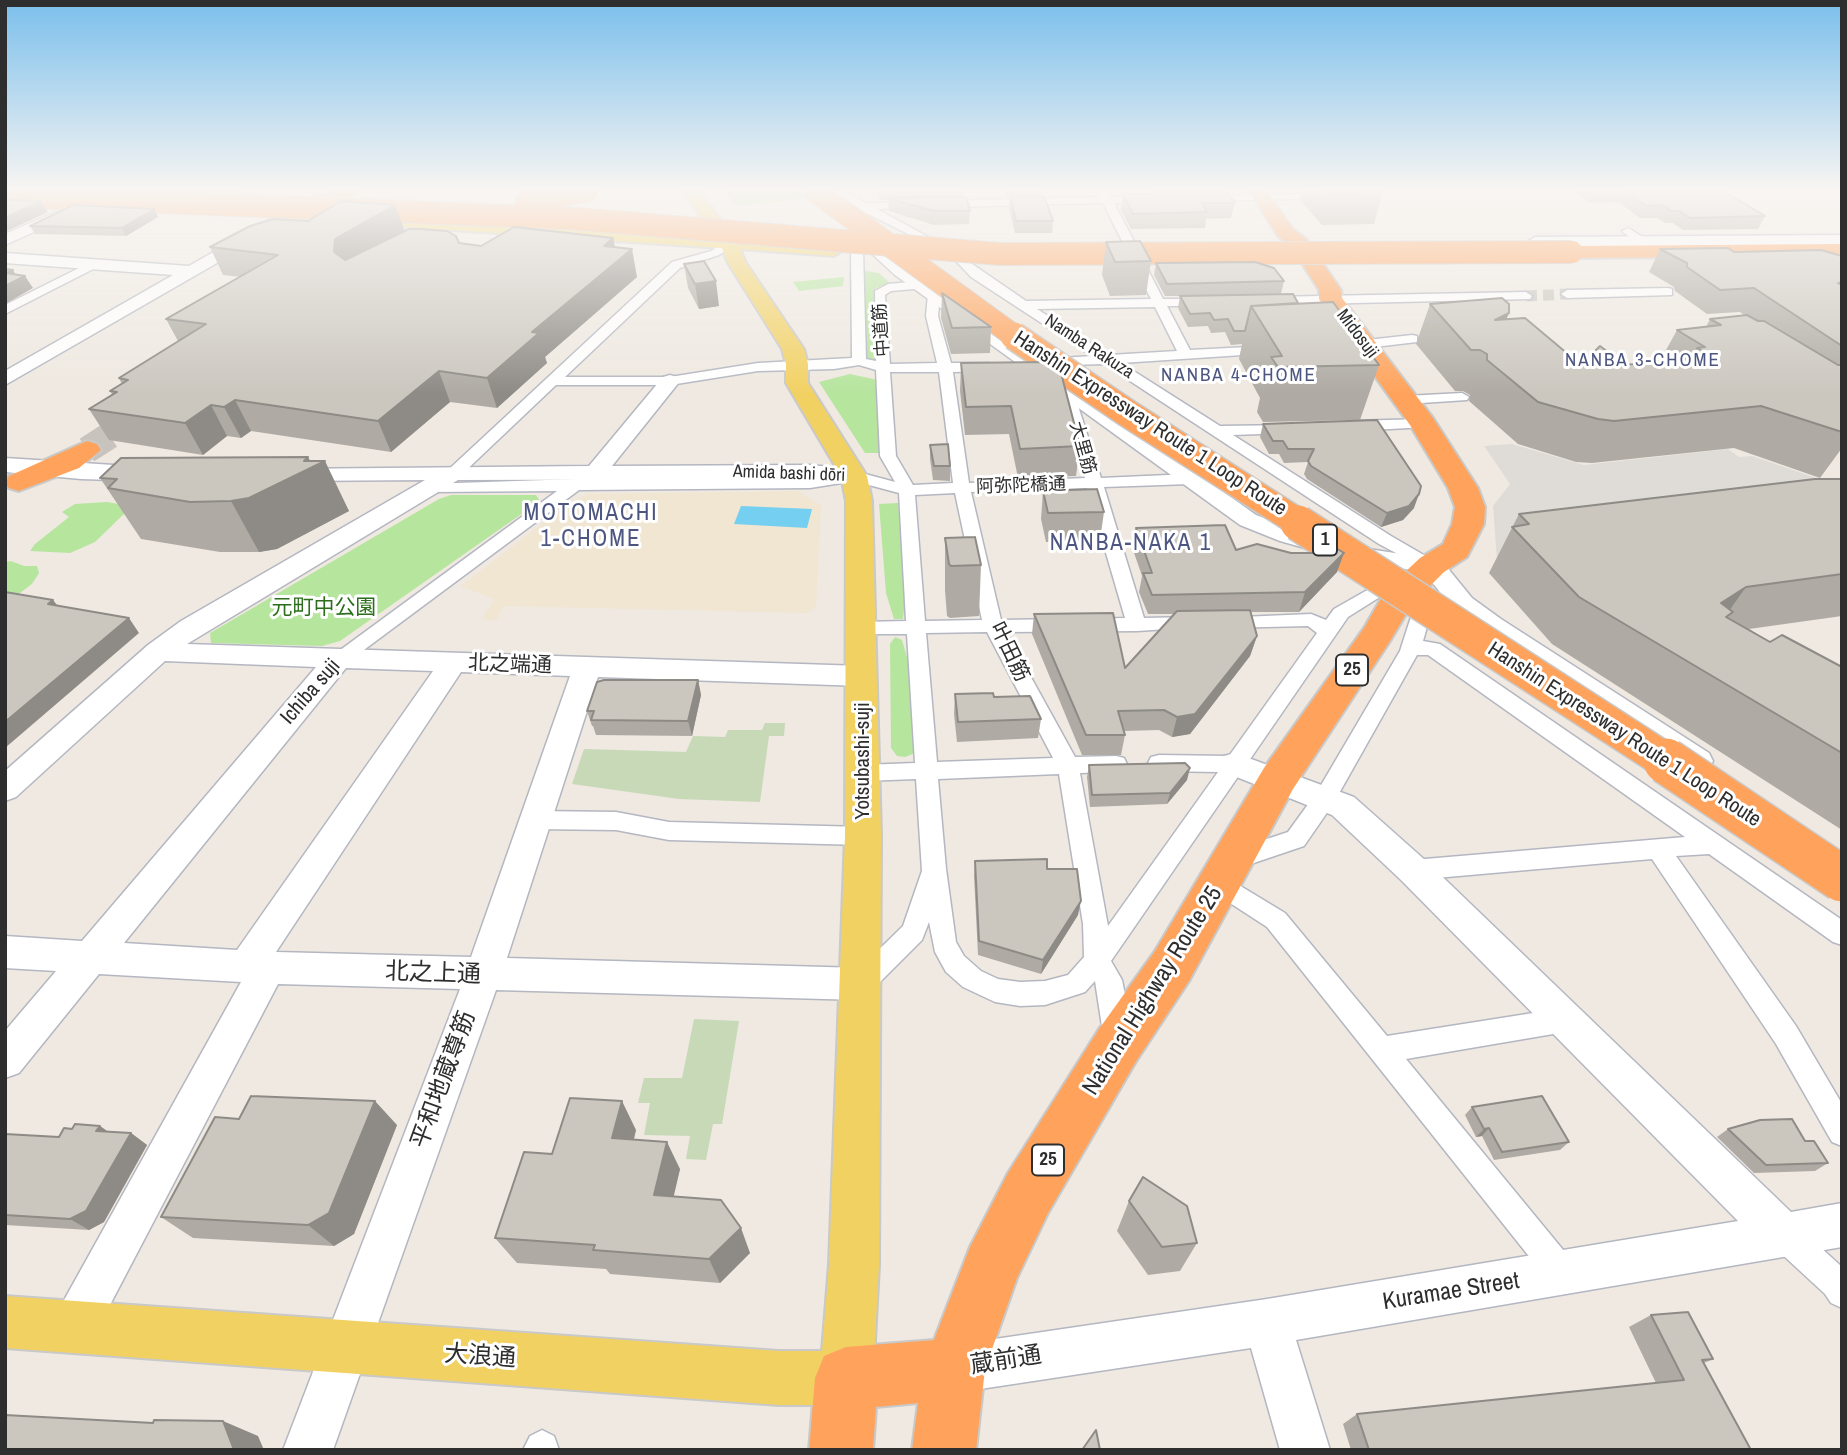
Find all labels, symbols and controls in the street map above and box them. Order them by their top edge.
street label: 中道筋 [869,302,895,358]
street label: Midosuji [1332,305,1382,363]
street label: Namba Rakuza [1040,310,1138,384]
street label: Hanshin Expressway Route 1 Loop Route [1009,326,1291,522]
district label: NANBA 3-CHOME [1567,350,1719,372]
district label: NANBA 4-CHOME [1163,365,1315,387]
street label: 大里筋 [1064,419,1100,477]
street label: Amida bashi dōri [732,461,846,487]
street label: 阿弥陀橋通 [976,474,1066,498]
district label: MOTOMACHI 1-CHOME [525,500,657,554]
road number: 1 [1313,524,1337,555]
district label: NANBA-NAKA 1 [1051,530,1211,558]
park label: 元町中公園 [272,595,376,621]
street label: 叶田筋 [984,618,1034,686]
street label: Hanshin Expressway Route 1 Loop Route [1483,637,1765,833]
street label: 北之端通 [468,651,552,679]
street label: Ichiba suji [276,654,346,730]
road number: 25 [1336,654,1368,685]
street label: Yotsubashi-suji [850,702,876,820]
street label: National Highway Route 25 [1077,881,1229,1101]
street label: 北之上通 [385,958,481,990]
street label: 平和地蔵尊筋 [406,1007,482,1153]
road number: 25 [1032,1144,1064,1176]
street label: Kuramae Street [1381,1267,1521,1317]
street label: 大浪通 [443,1340,517,1374]
street label: 蔵前通 [968,1341,1044,1381]

